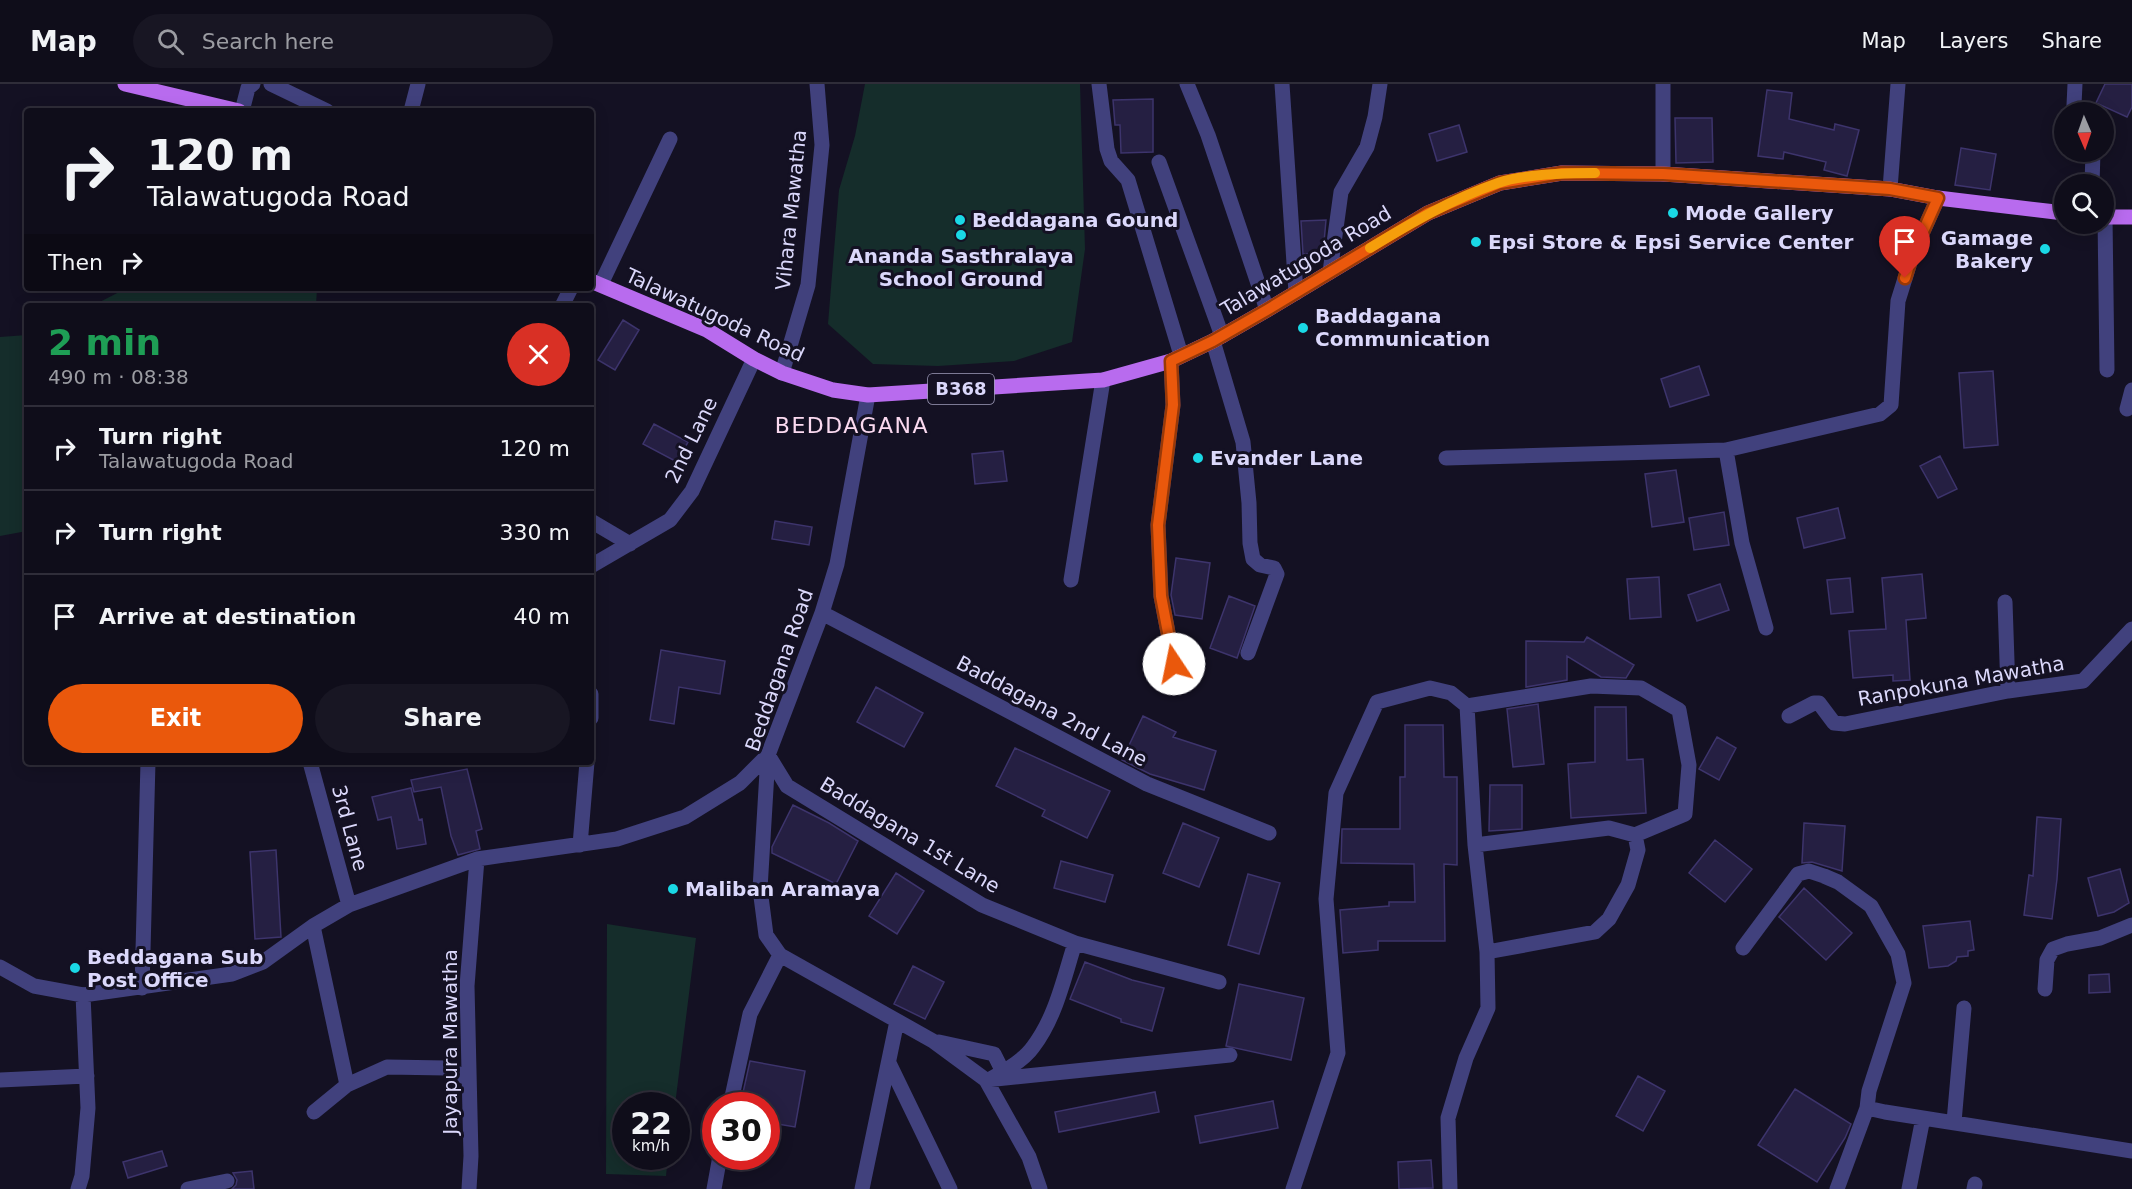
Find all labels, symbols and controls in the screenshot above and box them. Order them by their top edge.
search box [133,14,553,68]
text: Map [30,25,97,58]
icon: search [154,25,187,58]
text: Search here [202,29,334,54]
text: Map [1862,29,1906,53]
text: Layers [1939,29,2008,53]
text: Share [2041,29,2102,53]
north arrow [2054,102,2114,162]
map controls [2054,102,2114,234]
street label: Vihara Mawatha [771,128,811,292]
text: 120 m [147,131,293,180]
icon: right [48,132,126,210]
button: search [2054,174,2114,234]
text: Talawatugoda Road [147,181,410,212]
street label: Talawatugoda Road [1216,201,1396,322]
place label: Mode Gallery [1685,201,1834,225]
marker: Mode Gallery [1666,206,1680,220]
place label: Beddagana Gound [972,208,1178,232]
marker: Beddagana Gound [953,213,967,227]
pin [1879,216,1930,278]
icon: arrive [1888,225,1921,258]
place label: Gamage Bakery [1941,226,2033,273]
marker: Ananda Sasthralaya School Ground [954,228,968,242]
place label: Epsi Store & Epsi Service Center [1488,230,1854,254]
marker: Epsi Store & Epsi Service Center [1469,235,1483,249]
marker: Gamage Bakery [2038,242,2052,256]
place label: Ananda Sasthralaya School Ground [848,244,1074,291]
icon: right [115,246,148,279]
text: Then [48,250,103,275]
street label: Talawatugoda Road [621,263,808,367]
place label: Baddagana Communication [1315,304,1490,351]
marker: Baddagana Communication [1296,321,1310,335]
text: 2 min [48,322,161,363]
button: close [507,323,570,386]
text: 490 m · 08:38 [48,365,189,389]
road number: B368 [928,374,994,404]
street label: 2nd Lane [660,393,722,487]
district label: BEDDAGANA [775,413,929,438]
text: Turn right [99,424,222,449]
icon: right [48,432,81,465]
text: 120 m [500,436,570,461]
place label: Evander Lane [1210,446,1363,470]
text: Talawatugoda Road [99,449,294,473]
marker: Evander Lane [1191,451,1205,465]
icon: right [48,516,81,549]
text: Turn right [99,520,222,545]
text: 330 m [500,520,570,545]
street label: Beddagana Road [740,586,818,754]
icon: arrive [48,600,81,633]
text: Arrive at destination [99,604,356,629]
text: 40 m [514,604,570,629]
position arrow [1142,632,1206,696]
street label: Baddagana 2nd Lane [952,650,1152,772]
street label: Ranpokuna Mawatha [1856,651,2066,711]
button: Exit [48,684,303,753]
button: Share [315,684,570,753]
street label: Baddagana 1st Lane [816,772,1004,898]
street label: 3rd Lane [327,782,373,874]
place label: Maliban Aramaya [685,877,880,901]
marker: Maliban Aramaya [666,882,680,896]
place label: Beddagana Sub Post Office [87,945,263,992]
street label: Jayapura Mawatha [438,949,462,1137]
marker: Beddagana Sub Post Office [68,961,82,975]
speed limit sign: 30 [702,1092,780,1170]
text: 22 [630,1106,672,1141]
text: km/h [632,1137,670,1155]

